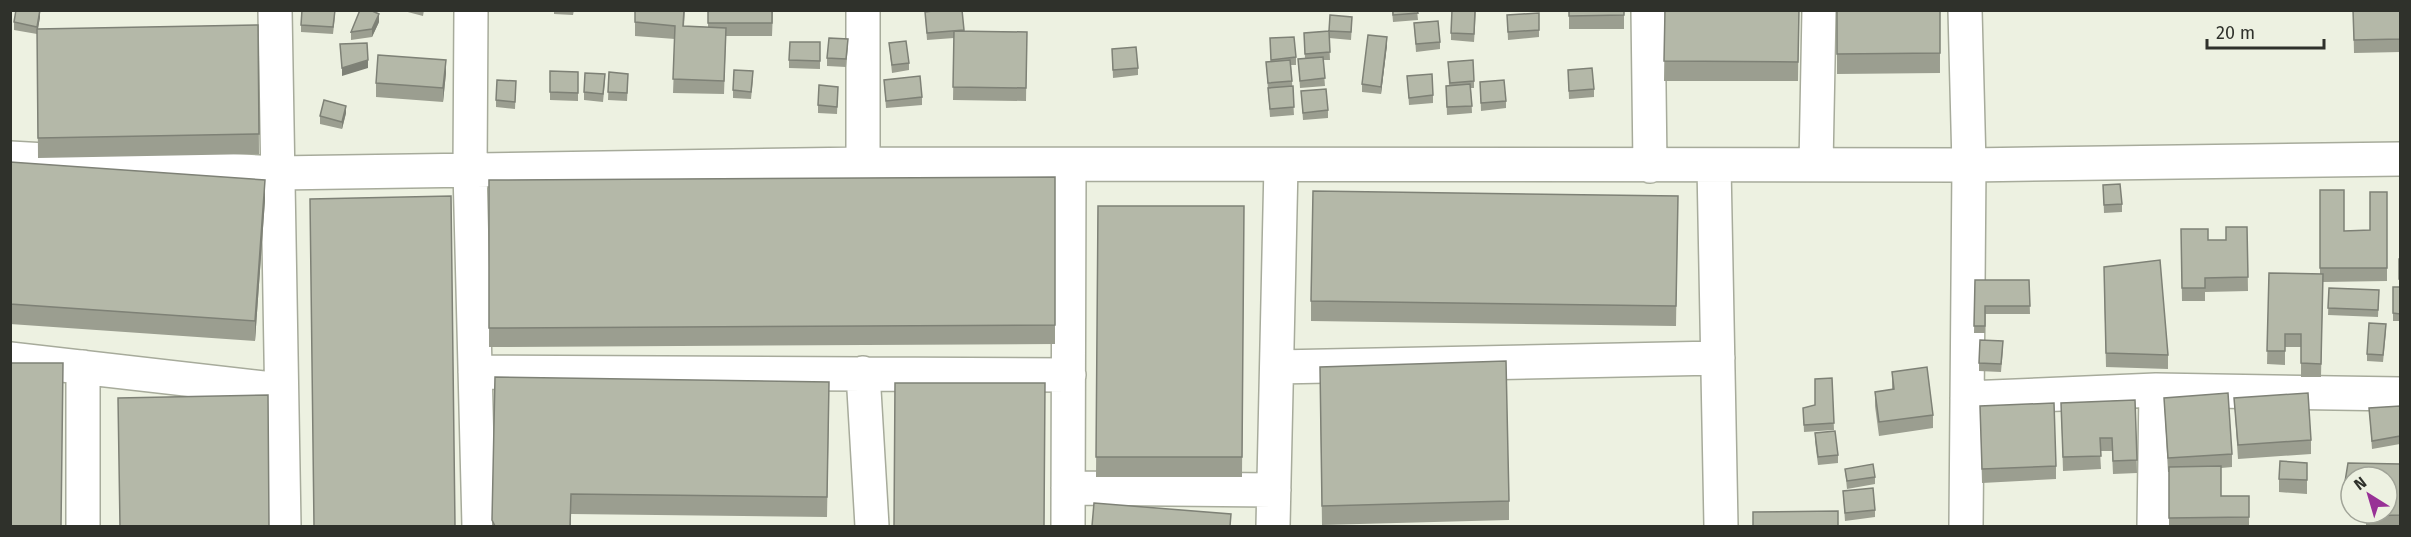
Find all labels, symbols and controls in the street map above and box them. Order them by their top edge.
scale bar [2207,12,2324,50]
text: 20 m [2216,22,2255,44]
north arrow [2339,465,2399,525]
text: N [2350,473,2370,494]

